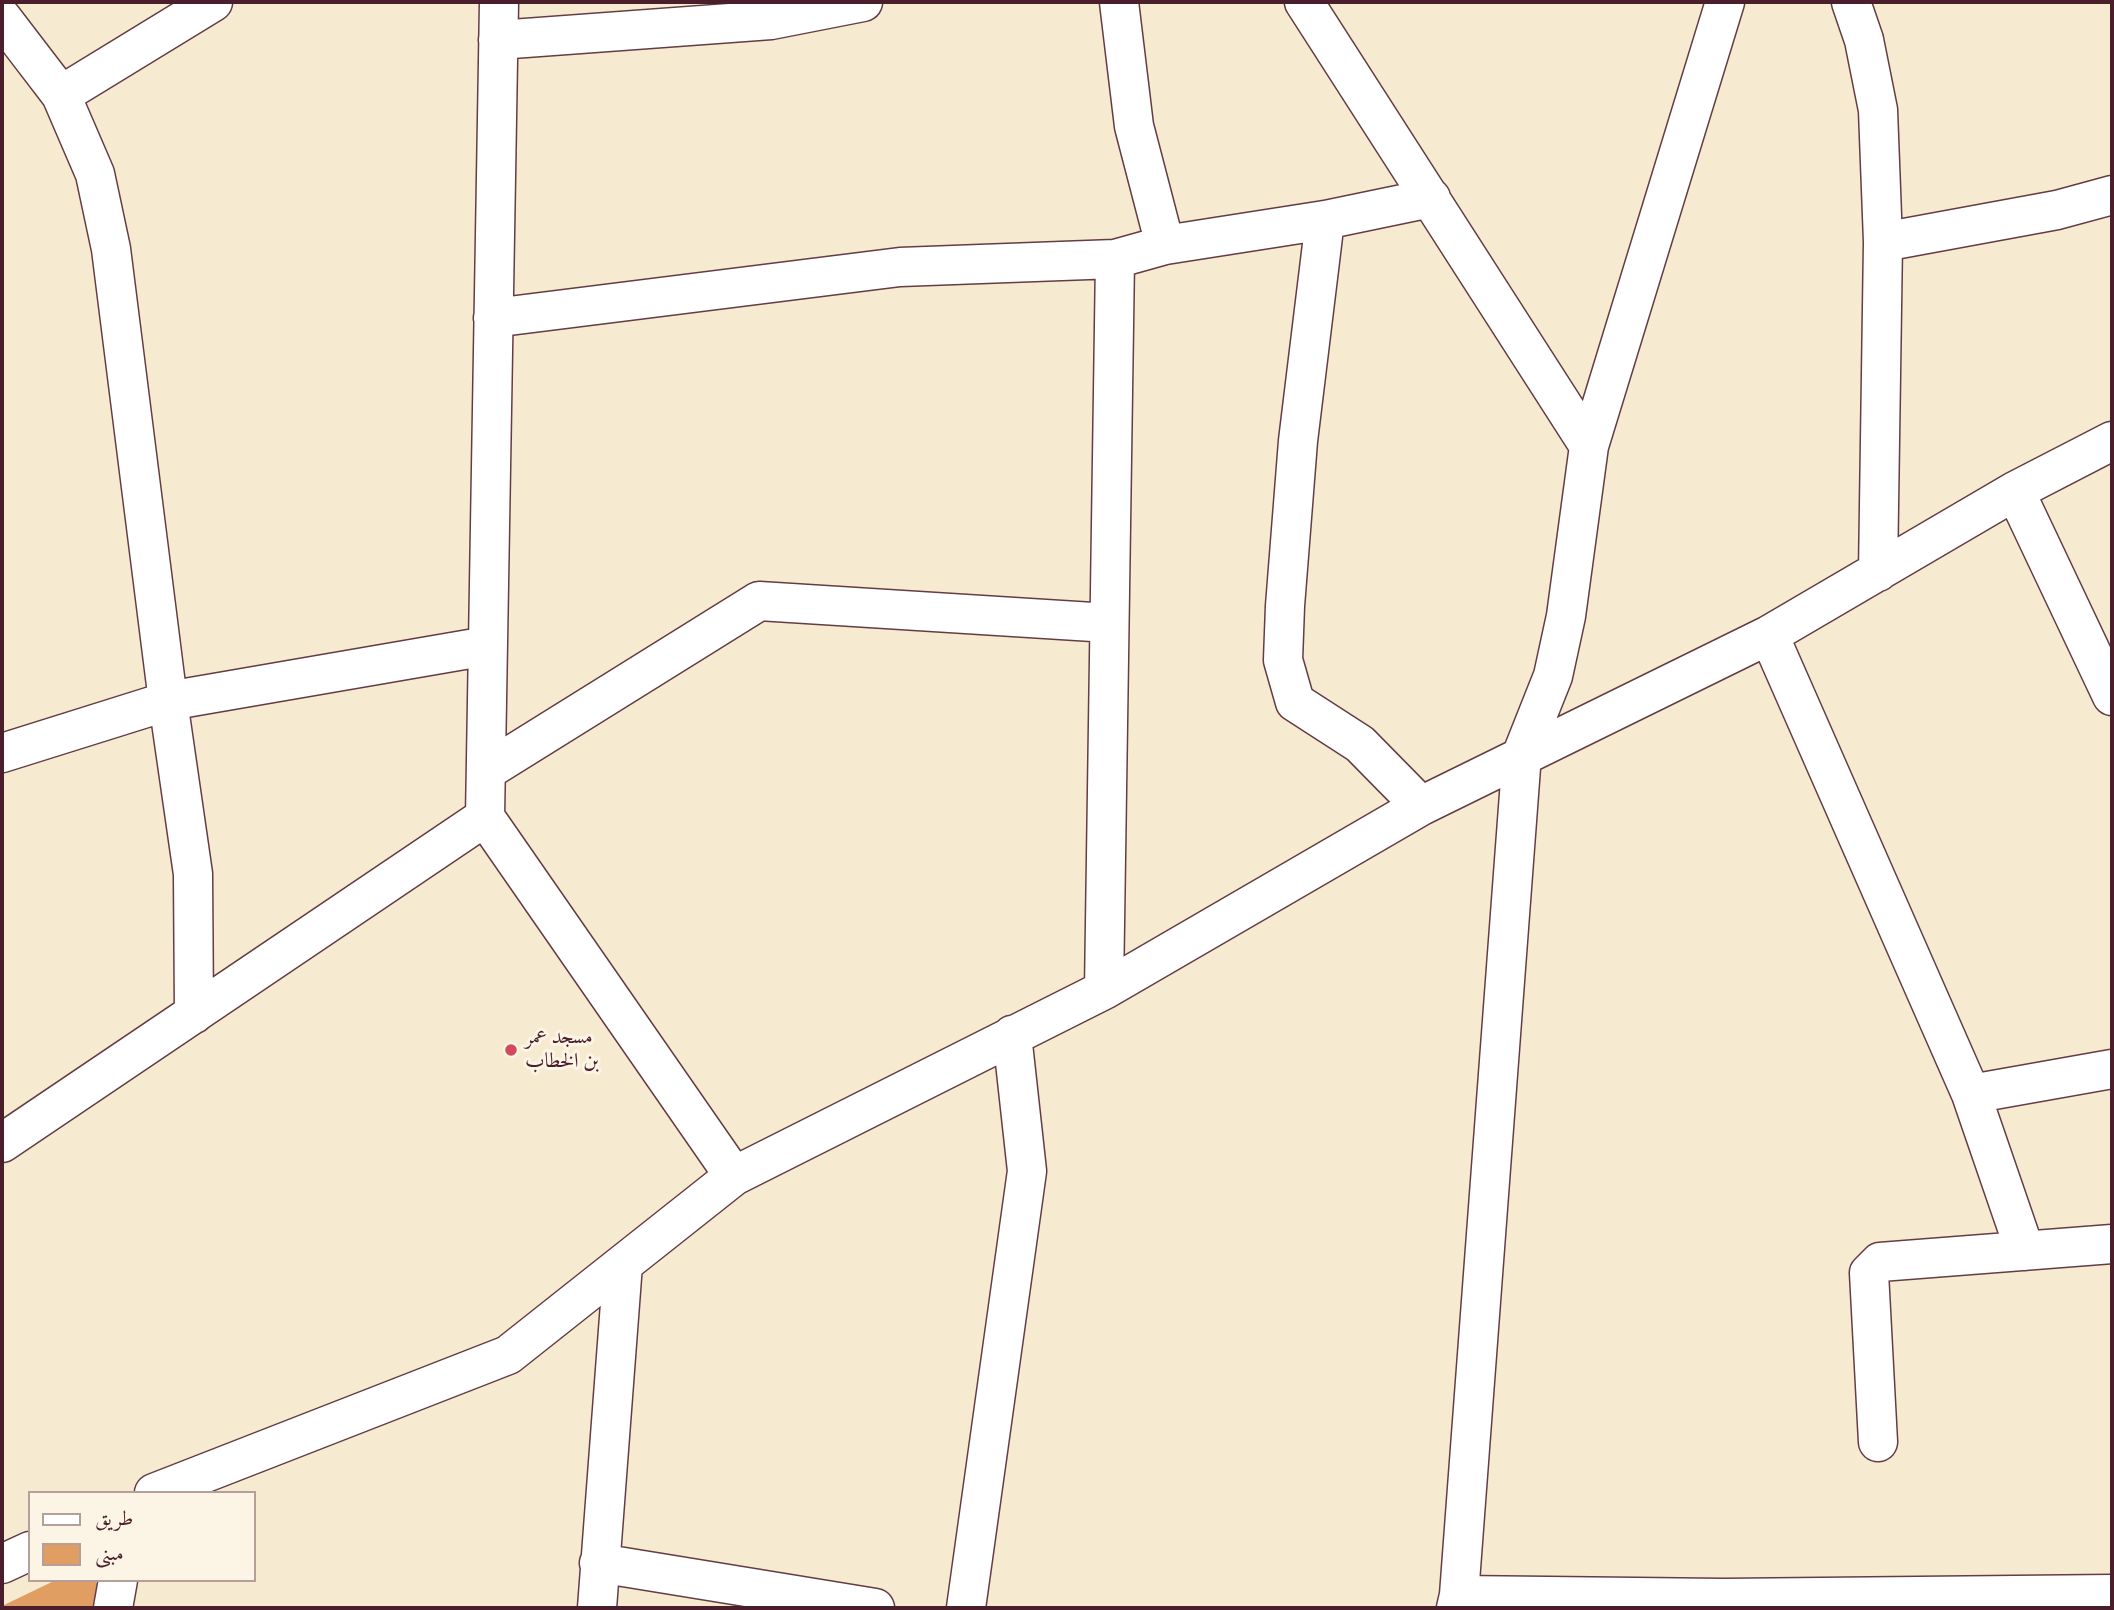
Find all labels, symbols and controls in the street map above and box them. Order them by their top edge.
place label: مسجد عمر بن الخطاب [525,1025,599,1075]
marker: مسجد عمر بن الخطاب [503,1042,519,1058]
legend [28,1491,256,1582]
text: طريق [95,1506,133,1530]
text: مبنى [95,1541,124,1565]

